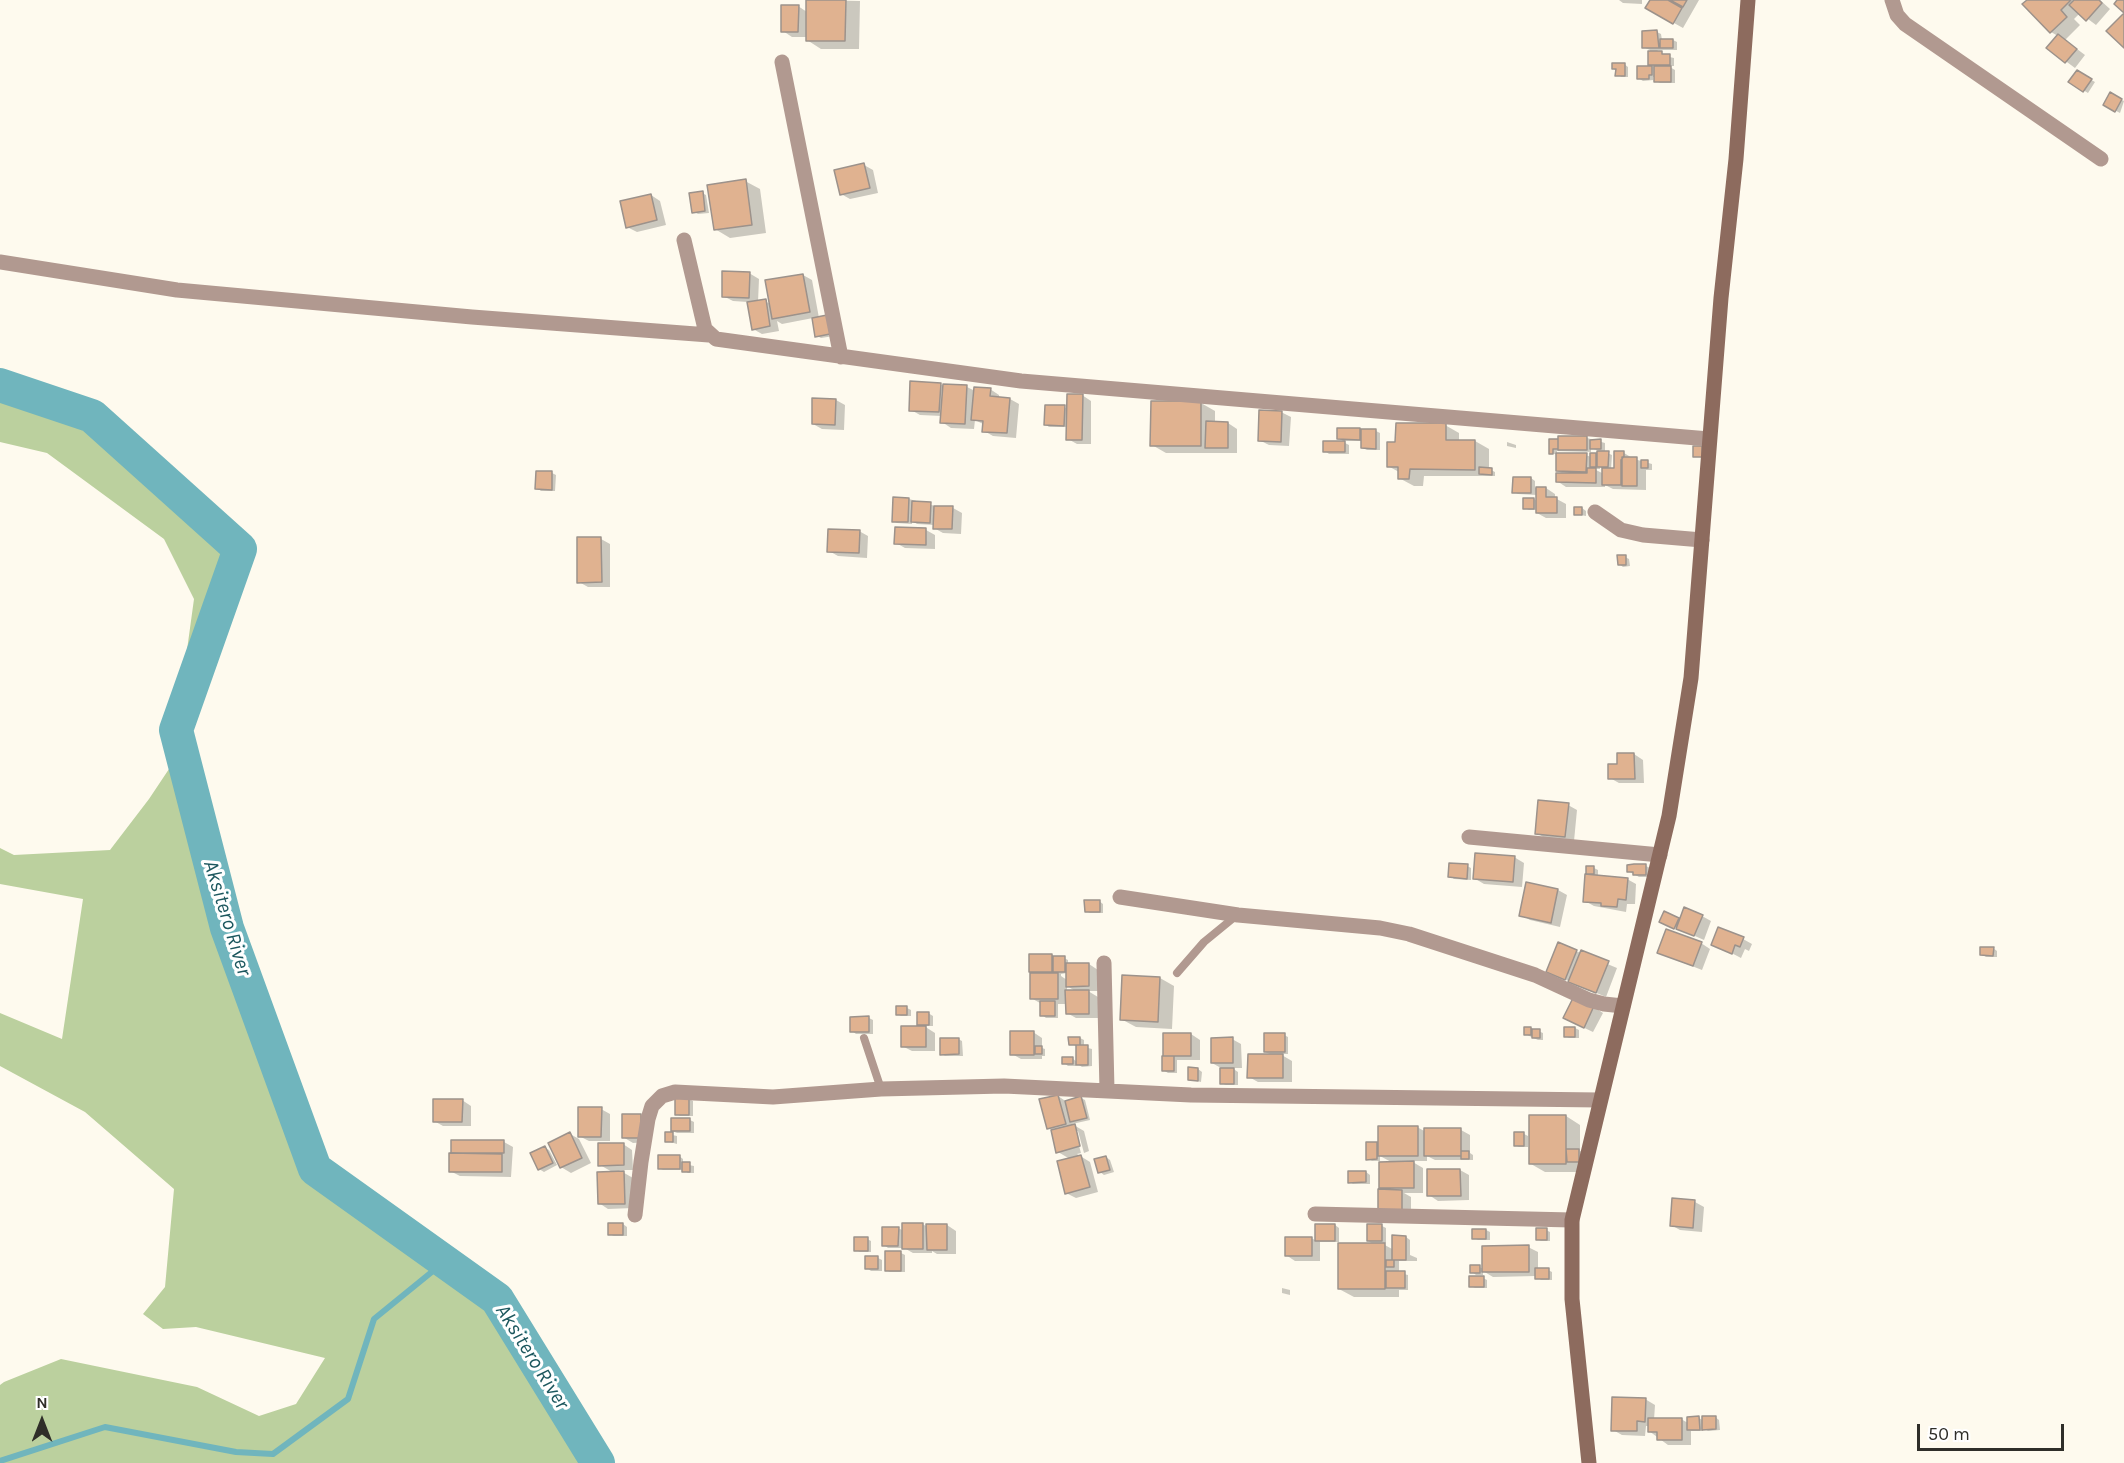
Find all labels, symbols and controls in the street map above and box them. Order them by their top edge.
water label: Aksitero River [197,857,257,979]
water label: Aksitero River [490,1300,574,1414]
north arrow [12,1391,72,1451]
text: N [36,1393,48,1412]
scale bar [1920,1412,2067,1450]
text: 50 m [1928,1423,1970,1445]

